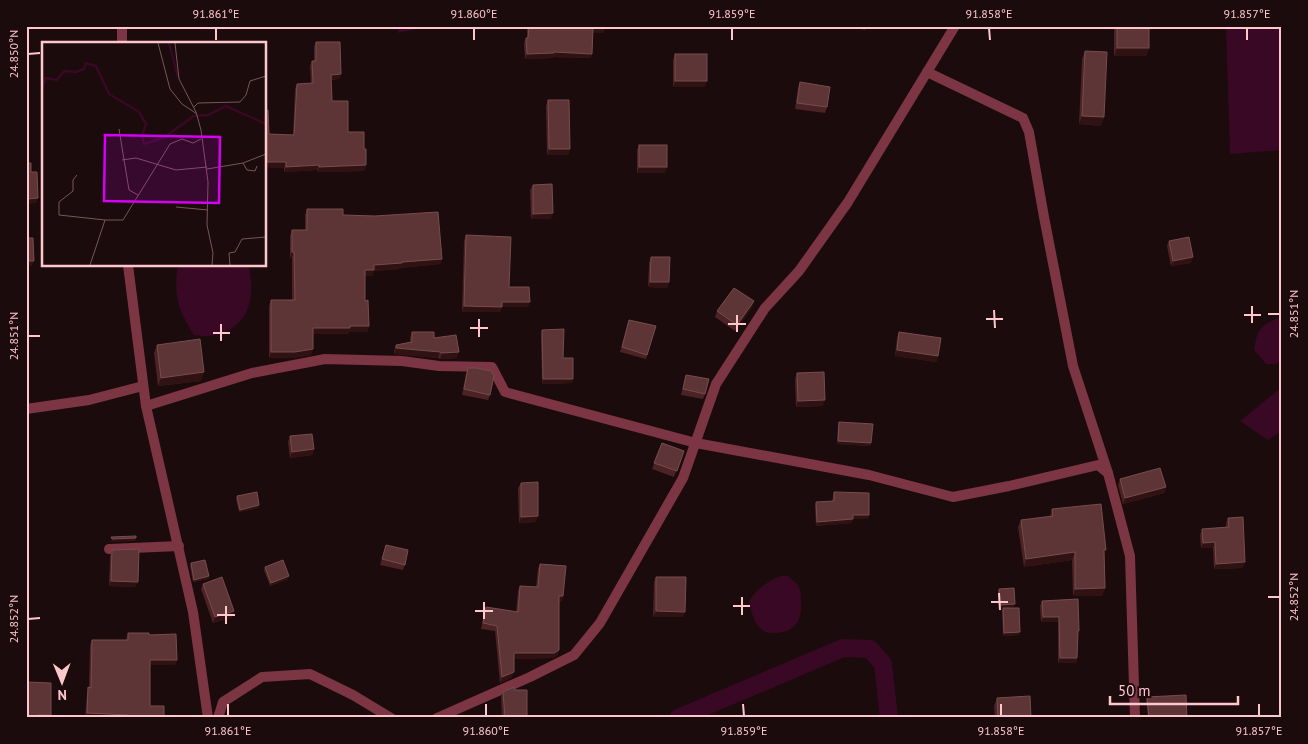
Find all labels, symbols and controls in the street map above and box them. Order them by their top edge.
text: 91.861°E [193,6,239,21]
text: 91.860°E [451,6,497,21]
text: 91.859°E [709,6,755,21]
text: 91.858°E [966,6,1012,21]
text: 91.857°E [1224,6,1270,21]
text: 24.850°N [6,30,21,78]
inset map [42,42,266,266]
text: 24.851°N [1286,290,1301,338]
text: 24.851°N [6,312,21,360]
text: 24.852°N [1286,573,1301,621]
text: 24.852°N [6,595,21,643]
north arrow [38,656,88,706]
scale bar [1110,674,1238,706]
text: 50 m [1118,681,1151,700]
text: N [57,686,67,704]
text: 91.861°E [205,723,251,738]
text: 91.860°E [463,723,509,738]
text: 91.859°E [721,723,767,738]
text: 91.858°E [978,723,1024,738]
text: 91.857°E [1236,723,1282,738]

